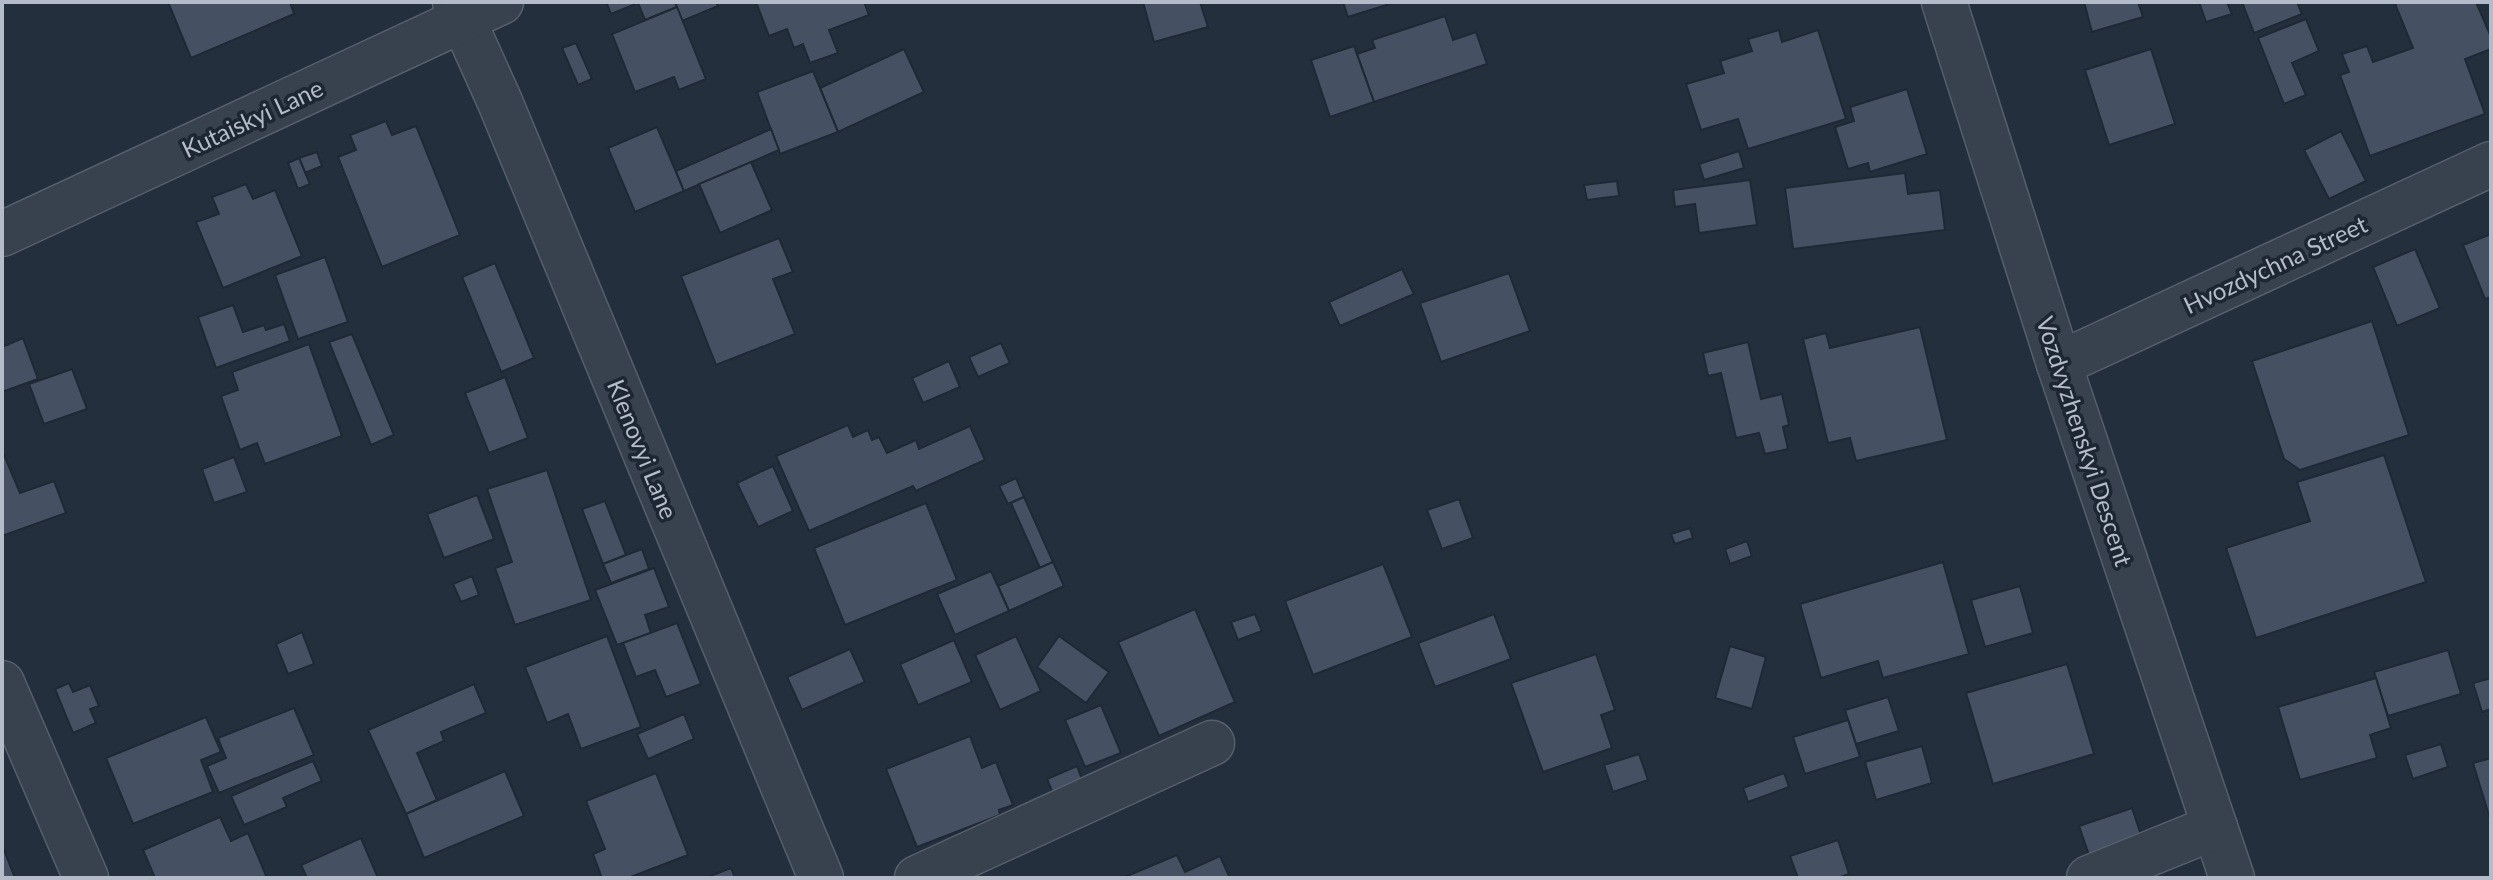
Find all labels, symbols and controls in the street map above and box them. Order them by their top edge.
street label: Kutaiskyi Lane [177,73,327,163]
street label: Hvozdychna Street [2179,209,2372,319]
street label: Vozdvyzhenskyi Descent [2031,313,2139,570]
street label: Klenovyi Lane [602,375,684,523]

